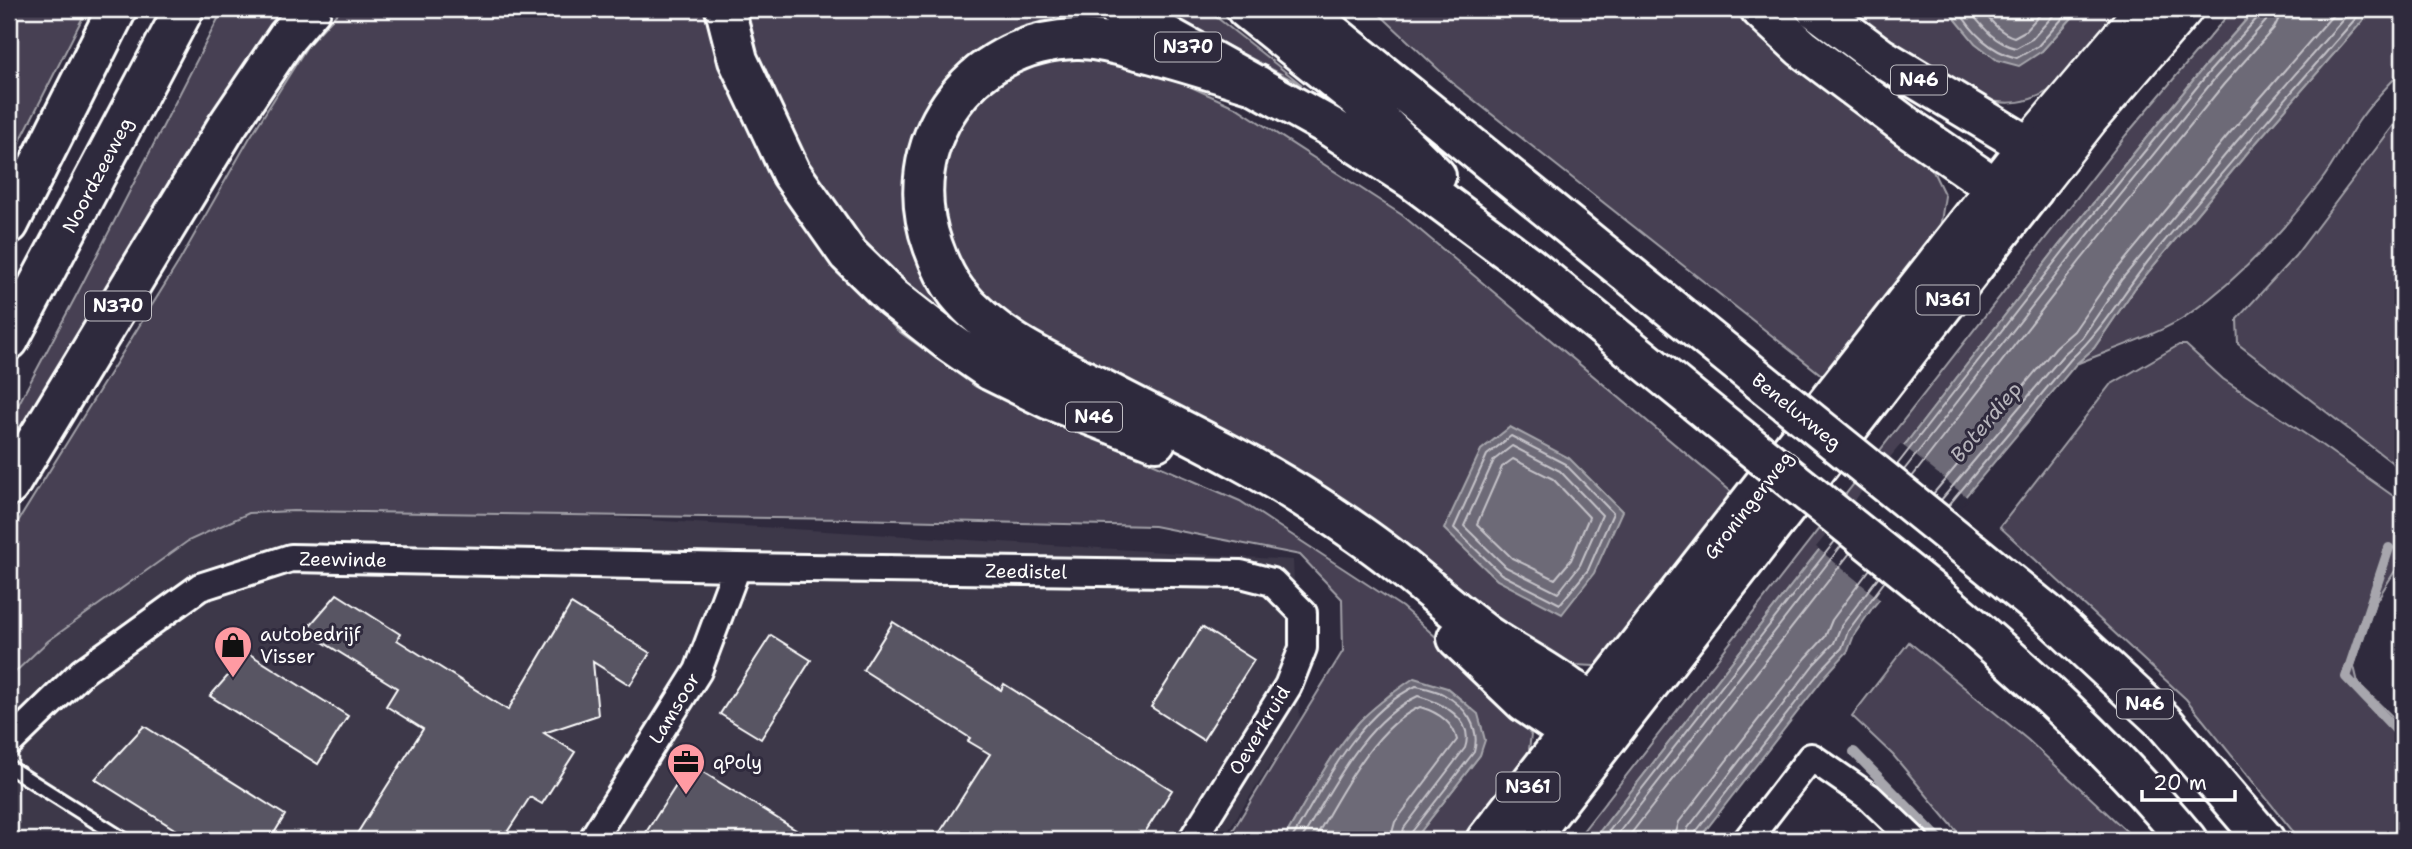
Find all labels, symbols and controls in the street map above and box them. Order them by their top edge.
road number: N370 [1155,32,1221,62]
road number: N46 [1891,66,1947,94]
street label: Noordzeeweg [56,113,138,237]
road number: N361 [1916,286,1980,314]
road number: N370 [85,292,151,320]
street label: Beneluxweg [1747,367,1847,455]
water label: Boterdiep [1944,376,2028,468]
road number: N46 [1066,402,1122,432]
street label: Groningerweg [1698,446,1799,565]
street label: Zeewinde [299,546,387,573]
street label: Zeedistel [985,558,1068,585]
place label: autobedrijf Visser [260,622,362,669]
shop icon: autobedrijf Visser [212,624,254,679]
street label: Lamsoor [643,668,706,749]
street label: Oeverkruid [1223,681,1296,779]
road number: N46 [2117,690,2173,718]
office icon: qPoly [665,741,707,796]
place label: qPoly [713,750,762,775]
scale bar [2142,758,2235,802]
text: 20 m [2153,769,2207,797]
road number: N361 [1496,772,1560,802]

